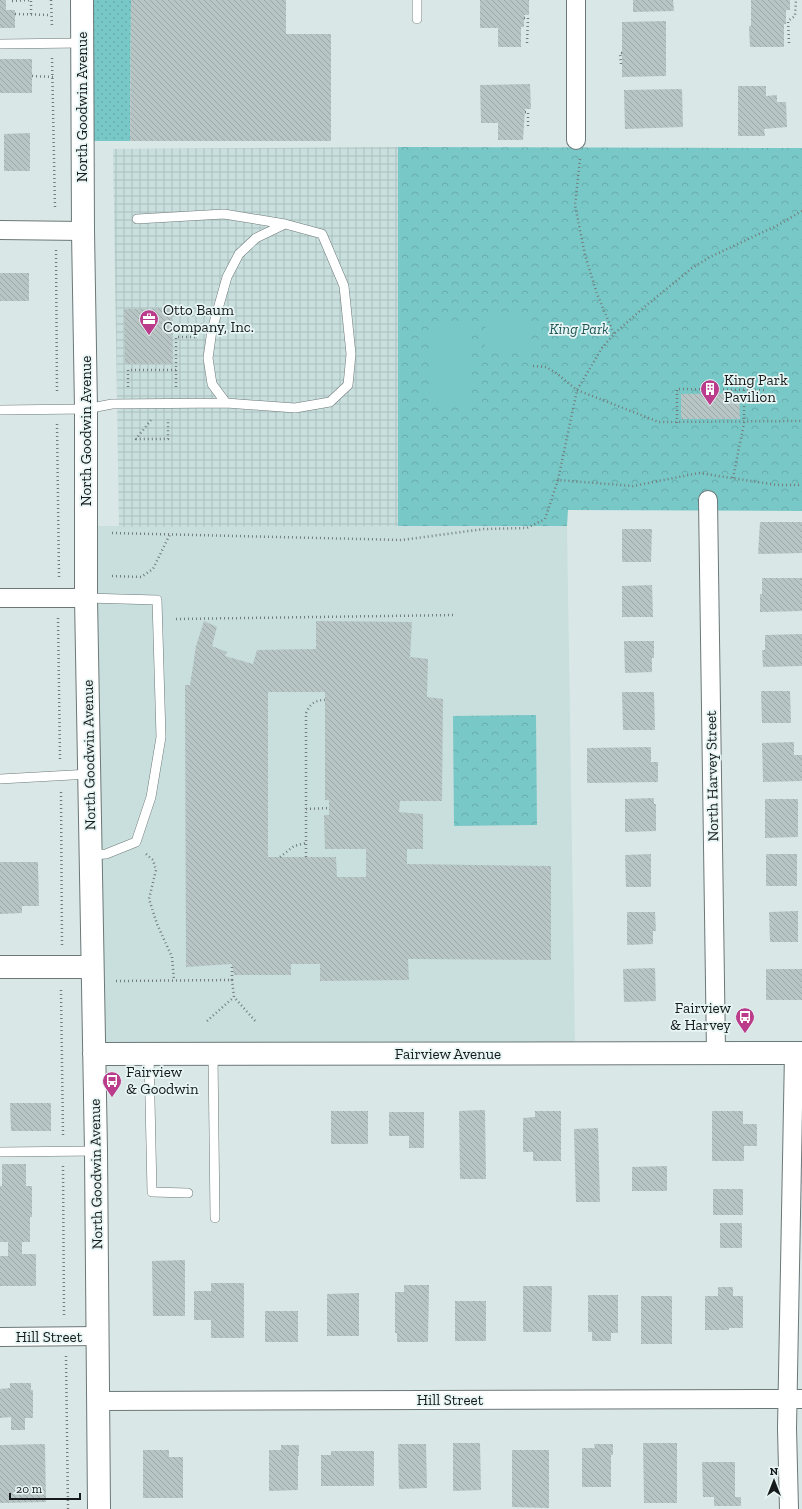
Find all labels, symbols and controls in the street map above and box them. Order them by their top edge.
street label: North Goodwin Avenue [73,32,91,182]
place label: Otto Baum Company, Inc. [163,301,254,336]
office icon: Otto Baum Company, Inc. [138,308,160,336]
park label: King Park [549,320,609,338]
street label: North Goodwin Avenue [77,356,95,506]
place label: King Park Pavilion [724,371,788,406]
building icon: King Park Pavilion [699,378,721,406]
street label: North Goodwin Avenue [79,680,99,830]
street label: North Harvey Street [702,710,722,842]
place label: Fairview & Harvey [670,999,731,1034]
bus stop icon: Fairview & Harvey [734,1006,756,1034]
street label: Fairview Avenue [395,1045,501,1063]
place label: Fairview & Goodwin [126,1063,199,1098]
bus stop icon: Fairview & Goodwin [101,1070,123,1098]
street label: North Goodwin Avenue [86,1099,106,1249]
street label: Hill Street [16,1328,83,1346]
street label: Hill Street [417,1391,484,1409]
north arrow [754,1461,794,1501]
text: N [770,1465,779,1478]
scale bar [10,1475,80,1501]
text: 20 m [16,1482,43,1496]

